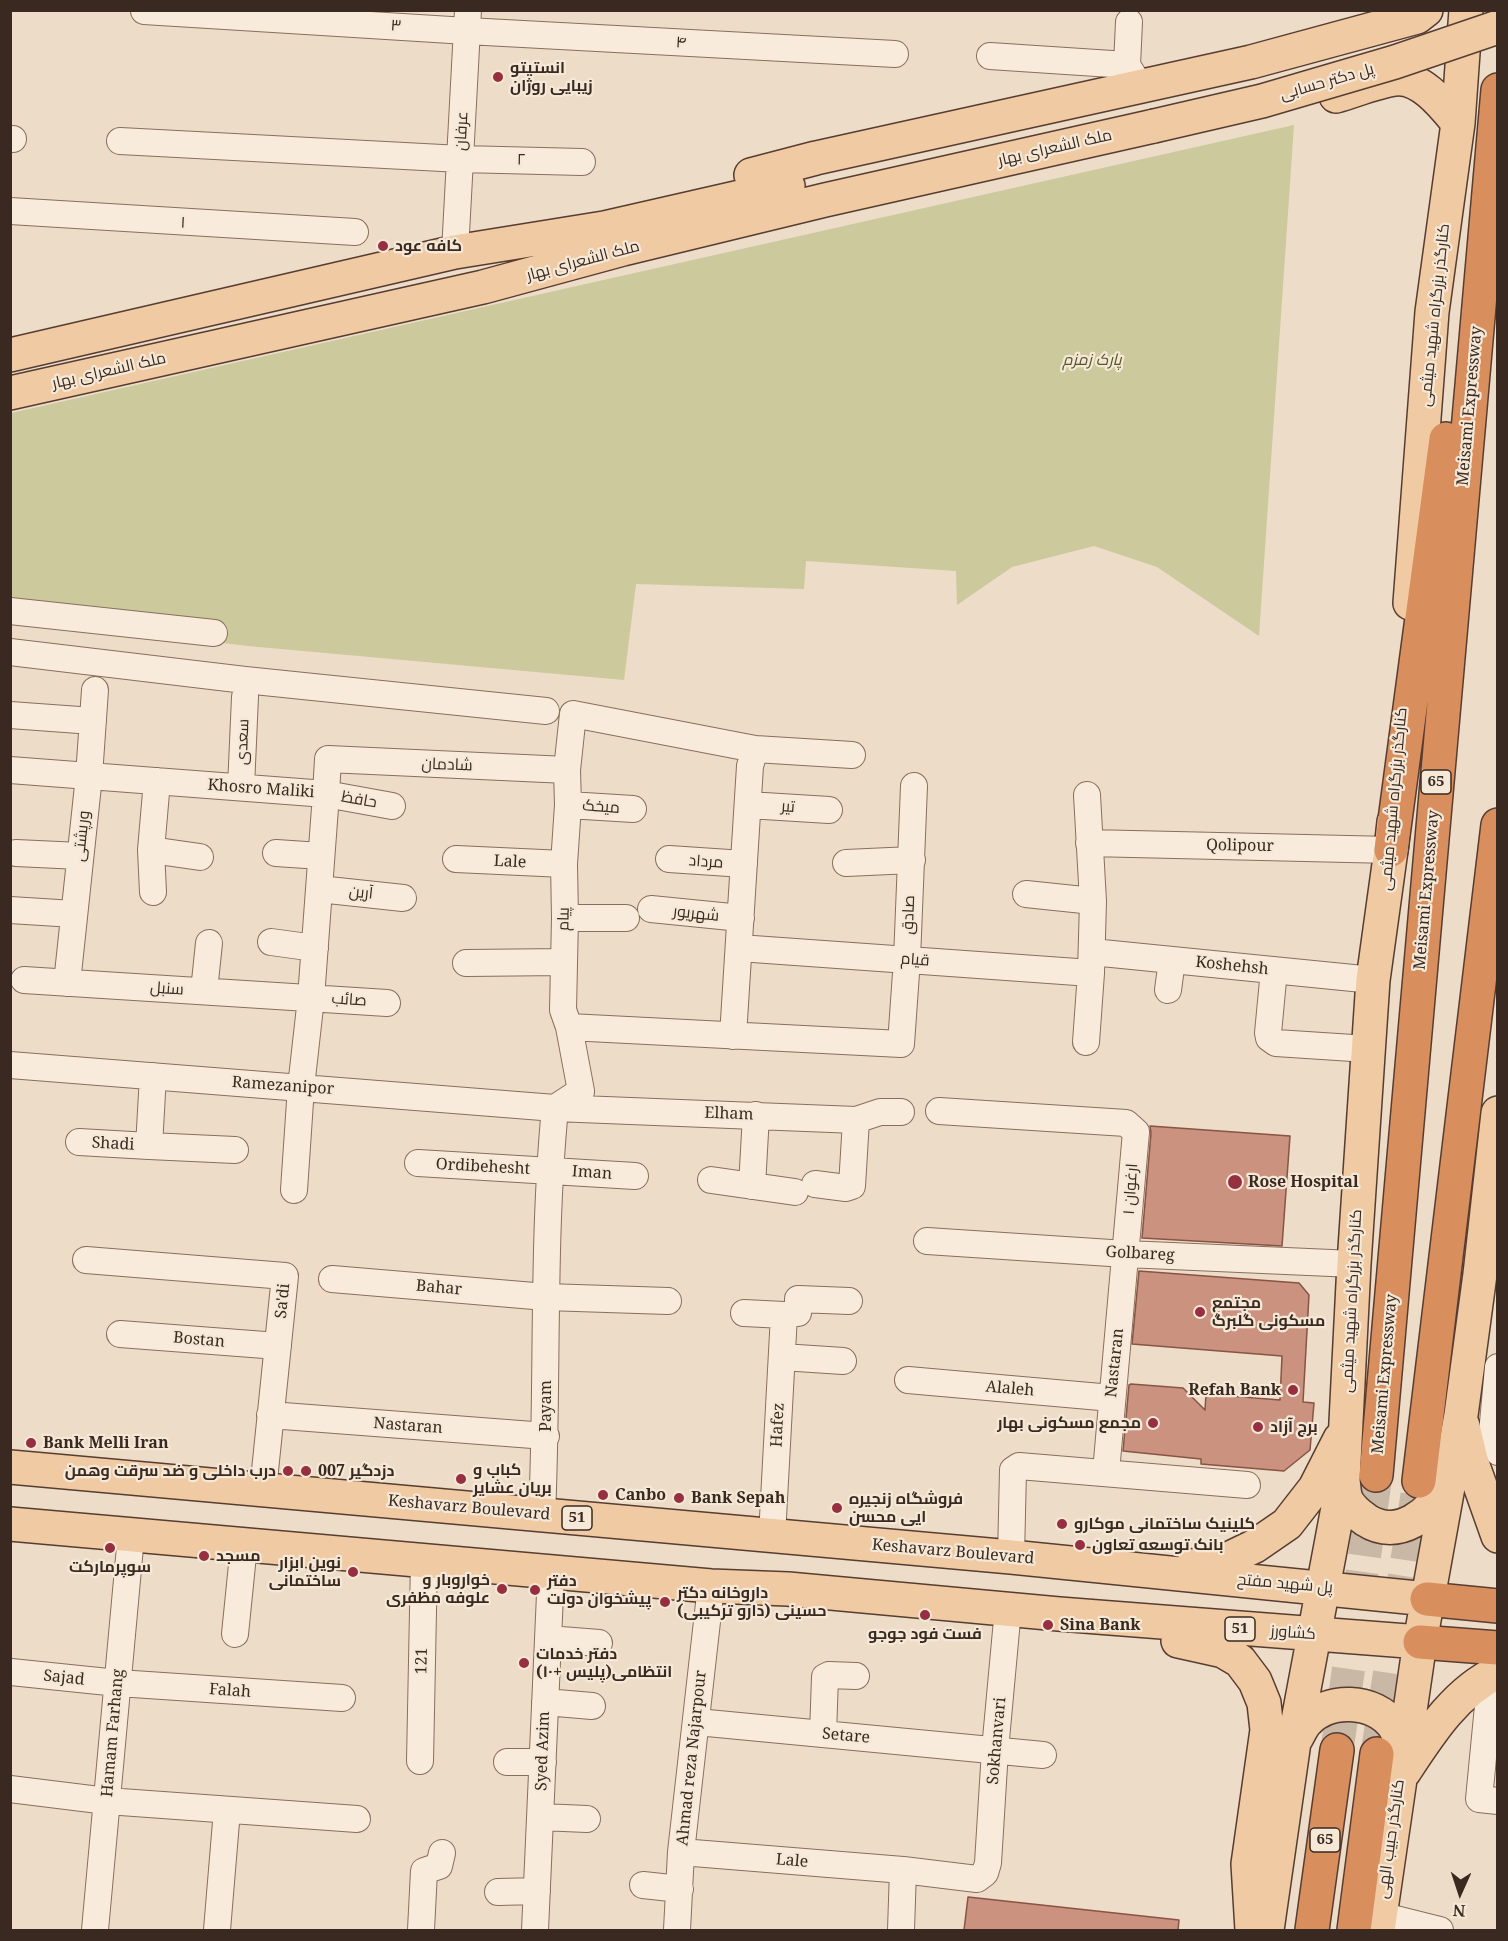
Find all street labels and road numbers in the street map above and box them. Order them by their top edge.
street label: ۳ [390,16,402,36]
street label: ۴ [675,33,687,53]
street label: پل دکتر حسابی [1278,59,1376,105]
street label: عرفان [451,111,473,151]
street label: ملک الشعرای بهار [996,126,1114,170]
street label: ۲ [517,150,525,170]
street label: ۱ [180,213,186,233]
street label: کنارگذر بزرگراه شهید میثمی [1416,223,1454,407]
street label: ملک الشعرای بهار [524,237,642,285]
street label: Meisami Expressway [1453,325,1487,487]
street label: ملک الشعرای بهار [50,349,168,393]
street label: کنارگذر بزرگراه شهید میثمی [1376,707,1412,891]
street label: سعدی [233,719,253,765]
street label: شادمان [421,755,473,775]
road number: 65 [1421,770,1451,794]
street label: Khosro Maliki [207,776,315,802]
street label: حافظ [340,787,378,813]
street label: میخک [582,796,620,818]
street label: تیر [780,797,796,817]
street label: Meisami Expressway [1410,809,1444,971]
street label: ورپشتی [70,810,94,862]
street label: Qolipour [1206,836,1274,856]
street label: مرداد [688,851,724,873]
street label: Lale [493,852,527,872]
street label: آرین [348,882,374,904]
street label: صادق [899,895,919,935]
street label: شهریور [672,902,720,926]
street label: پیام [554,907,574,931]
street label: قیام [900,949,930,971]
street label: Koshehsh [1194,953,1270,979]
street label: سنبل [149,978,185,1000]
street label: صائب [331,989,367,1011]
street label: Ramezanipor [231,1073,335,1099]
street label: Elham [704,1104,754,1124]
street label: Shadi [91,1133,135,1155]
street label: Ordibehesht [435,1155,531,1179]
street label: Iman [571,1162,613,1184]
street label: ارغوان ۱ [1120,1163,1142,1215]
street label: کنارگذر بزرگراه شهید میثمی [1338,1209,1366,1393]
street label: Golbareg [1105,1243,1175,1265]
street label: Bahar [415,1276,463,1300]
street label: Sa'di [272,1282,294,1320]
street label: Meisami Expressway [1368,1293,1402,1455]
street label: Nastaran [1102,1327,1128,1399]
street label: Bostan [172,1328,226,1352]
street label: Alaleh [985,1377,1035,1401]
street label: Payam [536,1380,556,1432]
street label: Hafez [767,1402,789,1448]
street label: Nastaran [373,1414,443,1438]
street label: Keshavarz Boulevard [387,1491,551,1525]
road number: 51 [562,1506,592,1530]
street label: Keshavarz Boulevard [871,1535,1035,1569]
street label: پل شهید مفتح [1236,1570,1334,1598]
road number: 51 [1225,1617,1255,1641]
street label: کشاورز [1270,1622,1316,1644]
street label: 121 [412,1647,432,1675]
street label: Sajad [42,1666,86,1690]
street label: Hamam Farhang [98,1668,128,1798]
street label: Ahmad reza Najarpour [673,1669,711,1847]
street label: Falah [208,1680,252,1702]
street label: Sokhanvari [984,1696,1010,1786]
street label: Syed Azim [532,1711,554,1791]
street label: Setare [821,1724,871,1748]
street label: کنارگذر حبیب الهی [1373,1778,1409,1900]
road number: 65 [1310,1828,1340,1852]
street label: Lale [775,1850,809,1872]

